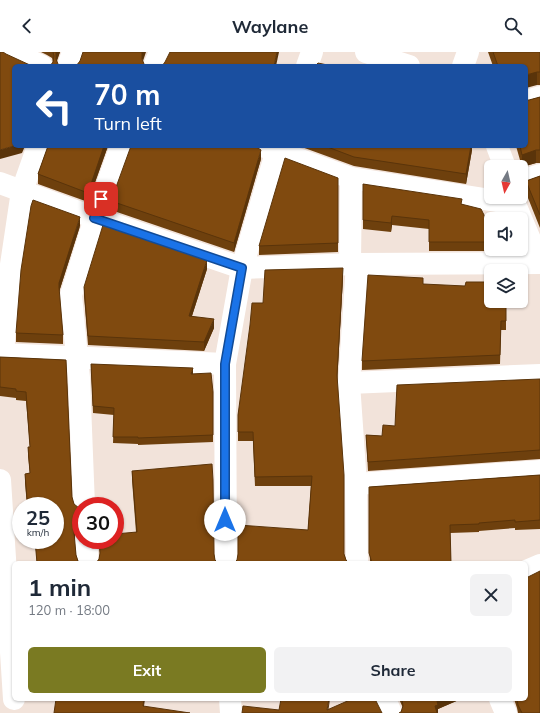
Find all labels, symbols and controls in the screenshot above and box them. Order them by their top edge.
icon: back [16,15,38,37]
text: Waylane [232,15,308,38]
icon: search [502,15,524,37]
text: 70 m [94,77,160,112]
icon: left [28,80,80,132]
text: Turn left [94,112,162,135]
north arrow [484,160,528,204]
map controls [484,160,528,308]
pin [84,182,118,216]
icon: arrive [90,188,112,210]
button: sound [484,212,528,256]
button: layers [484,264,528,308]
speed limit sign: 30 [72,497,124,549]
position arrow [204,499,246,541]
text: 25 [26,505,50,530]
text: km/h [27,526,49,539]
text: 1 min [28,572,91,602]
button: close [470,574,512,616]
text: 120 m · 18:00 [28,602,110,618]
button: Exit [28,647,266,693]
button: Share [274,647,512,693]

